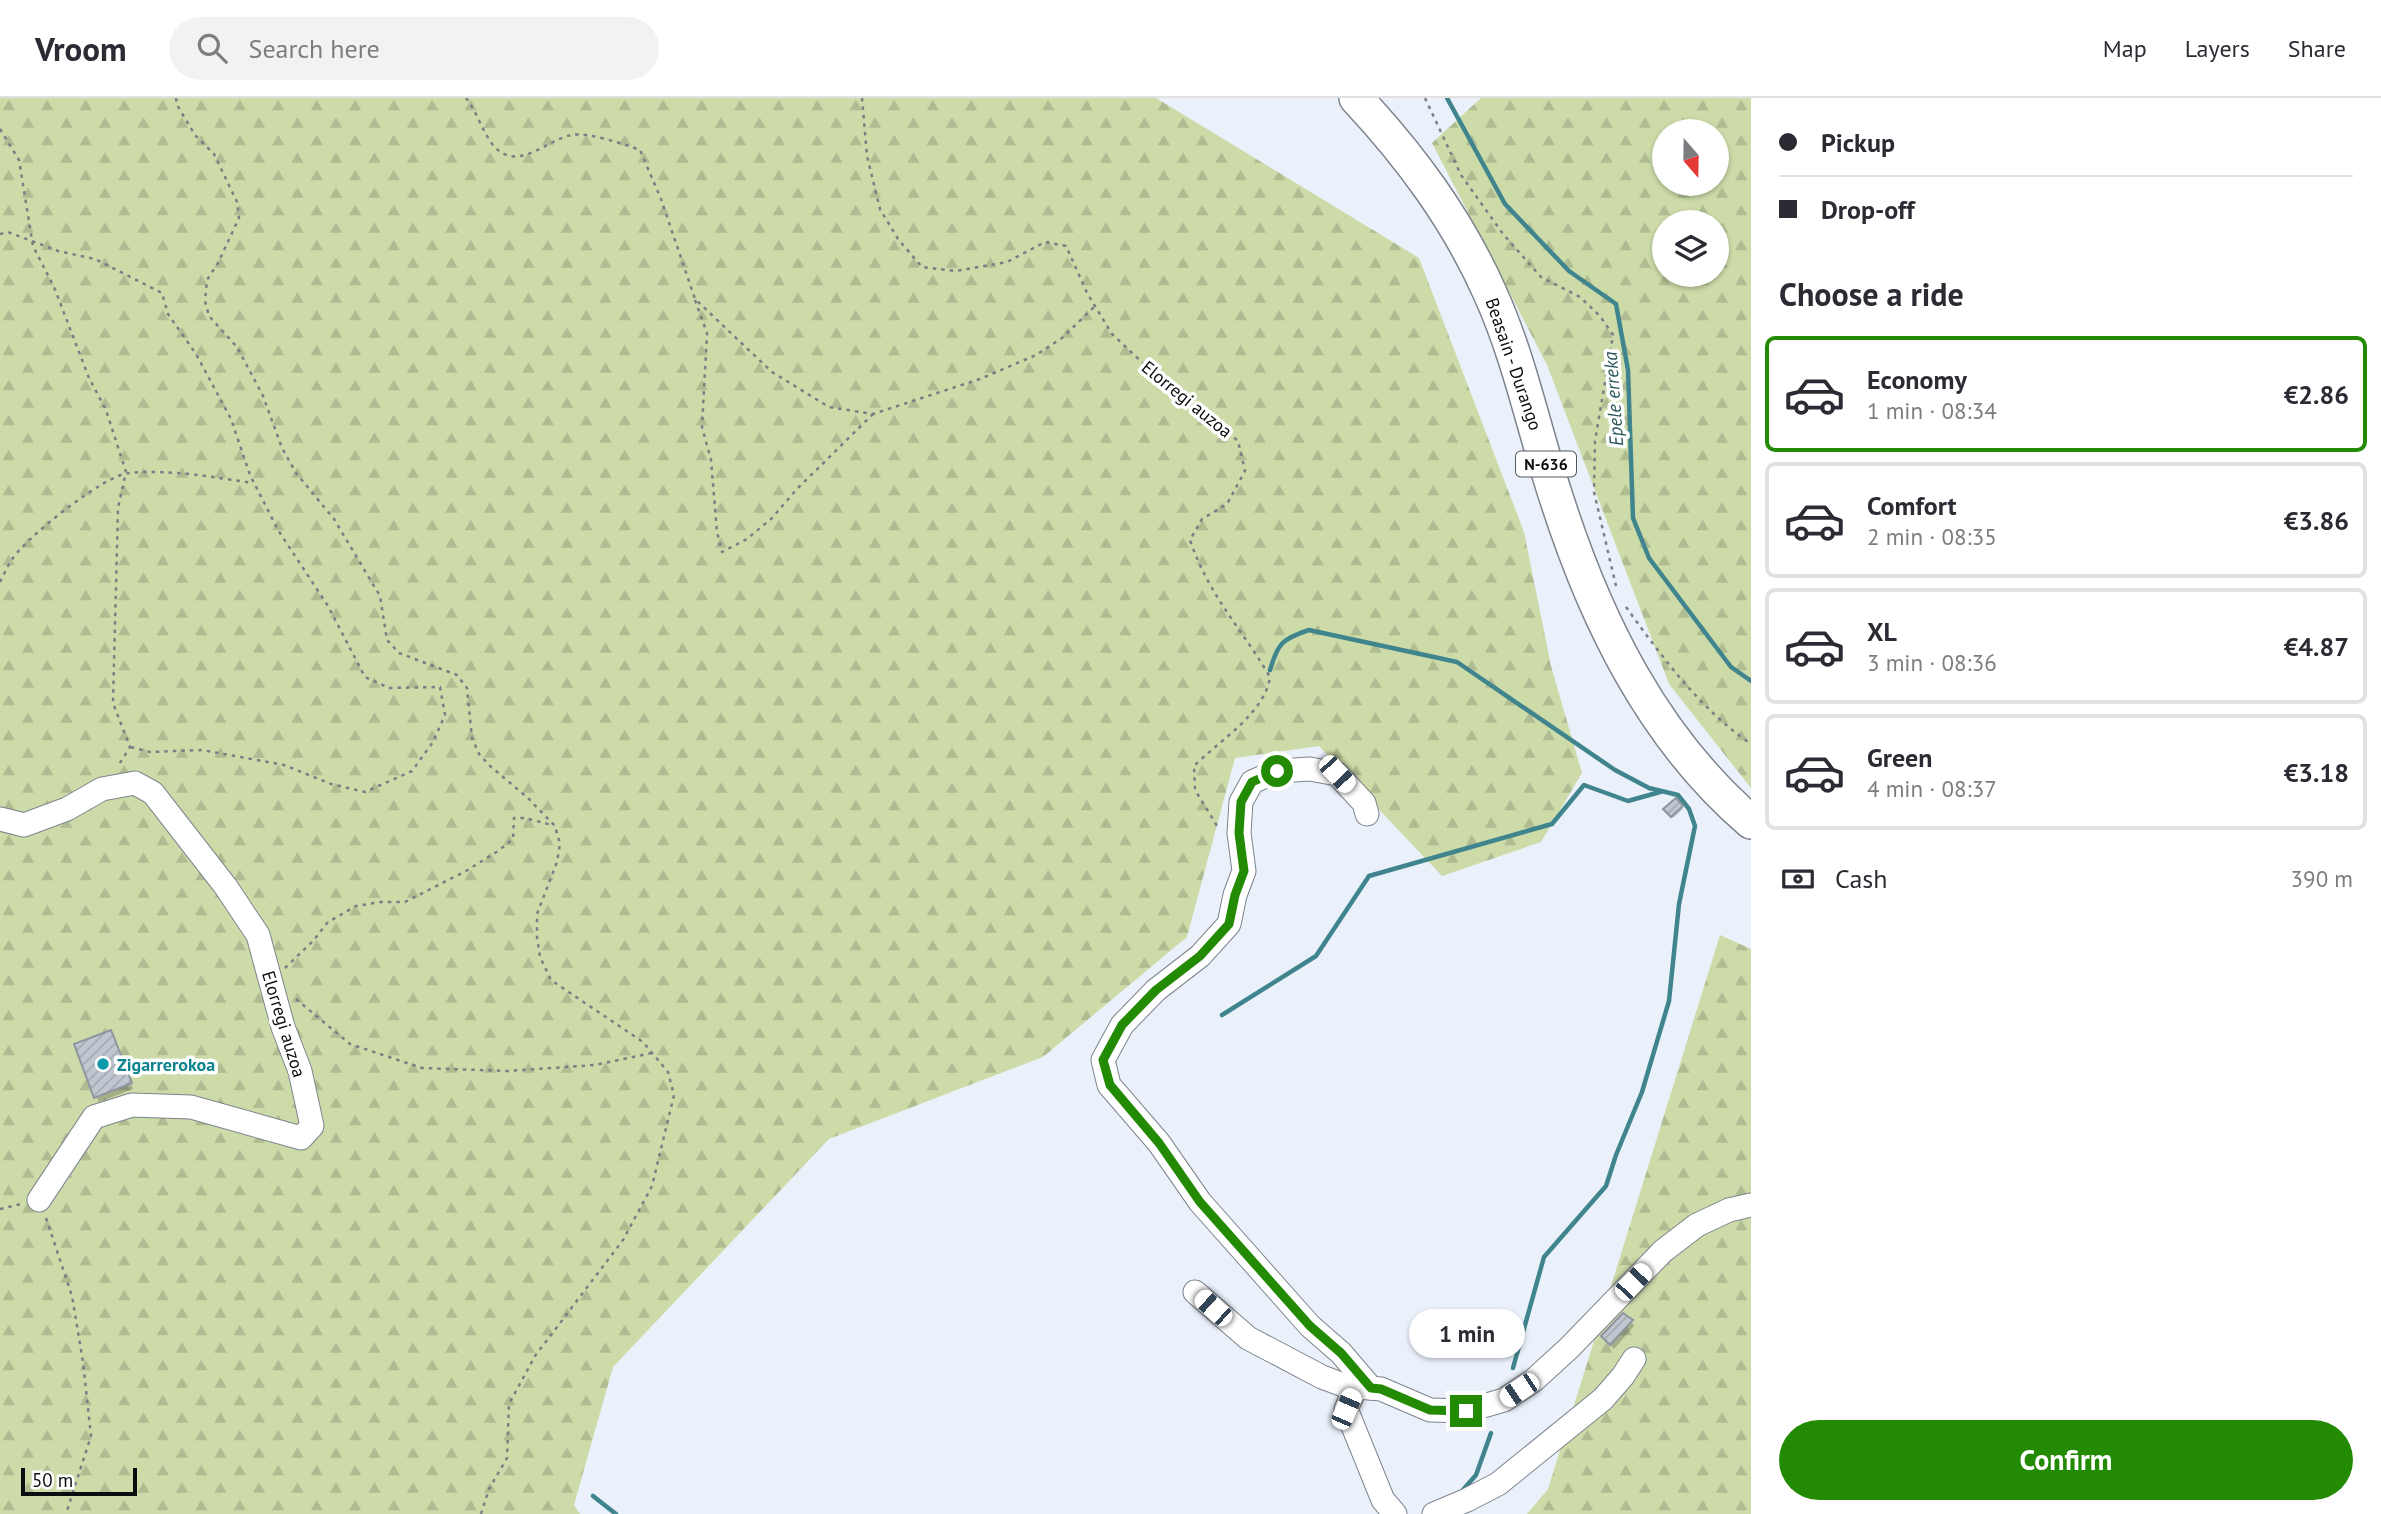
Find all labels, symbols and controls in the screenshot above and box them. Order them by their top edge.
search box [169,17,659,80]
text: Vroom [35,27,127,70]
icon: search [193,29,231,67]
text: Search here [249,32,380,65]
text: Map [2103,33,2147,64]
text: Layers [2185,33,2250,64]
text: Share [2288,33,2346,64]
north arrow [1652,119,1729,196]
map controls [1652,119,1729,287]
text: Pickup [1821,126,1895,159]
text: Drop-off [1821,193,1915,226]
button: layers [1652,210,1729,287]
text: Choose a ride [1779,273,1964,315]
street label: Beasain - Durango [1481,295,1547,433]
water label: Epele erreka [1598,350,1628,447]
street label: Elorregi auzoa [1137,355,1237,443]
icon: car [1783,363,1846,426]
text: Economy [1867,363,1967,396]
text: €2.86 [2284,378,2349,411]
text: 1 min · 08:34 [1867,396,1997,425]
road number: N-636 [1516,452,1576,476]
icon: car [1783,489,1846,552]
text: Comfort [1867,489,1957,522]
text: €3.86 [2284,504,2349,537]
text: 2 min · 08:35 [1867,522,1997,551]
icon: car [1783,615,1846,678]
text: XL [1867,615,1897,648]
text: €4.87 [2284,630,2349,663]
text: 3 min · 08:36 [1867,648,1997,677]
icon: car [1783,741,1846,804]
text: Green [1867,741,1932,774]
car [1315,751,1360,797]
route start [1261,755,1293,787]
text: €3.18 [2284,756,2349,789]
text: 4 min · 08:37 [1867,774,1997,803]
icon: cash [1779,860,1817,898]
text: Cash [1835,862,1887,895]
text: 390 m [2291,864,2353,893]
street label: Elorregi auzoa [257,968,311,1080]
place label: Zigarrerokoa [117,1053,215,1076]
marker: Zigarrerokoa [95,1056,111,1072]
car [1611,1260,1656,1304]
car [1191,1286,1236,1330]
callout: 1 min [1408,1310,1524,1358]
text: 1 min [1439,1319,1495,1348]
car [1496,1370,1543,1410]
car [1329,1386,1364,1432]
route end [1450,1395,1482,1427]
button: Confirm [1779,1420,2353,1500]
scale bar [21,1465,136,1497]
text: 50 m [32,1468,73,1492]

